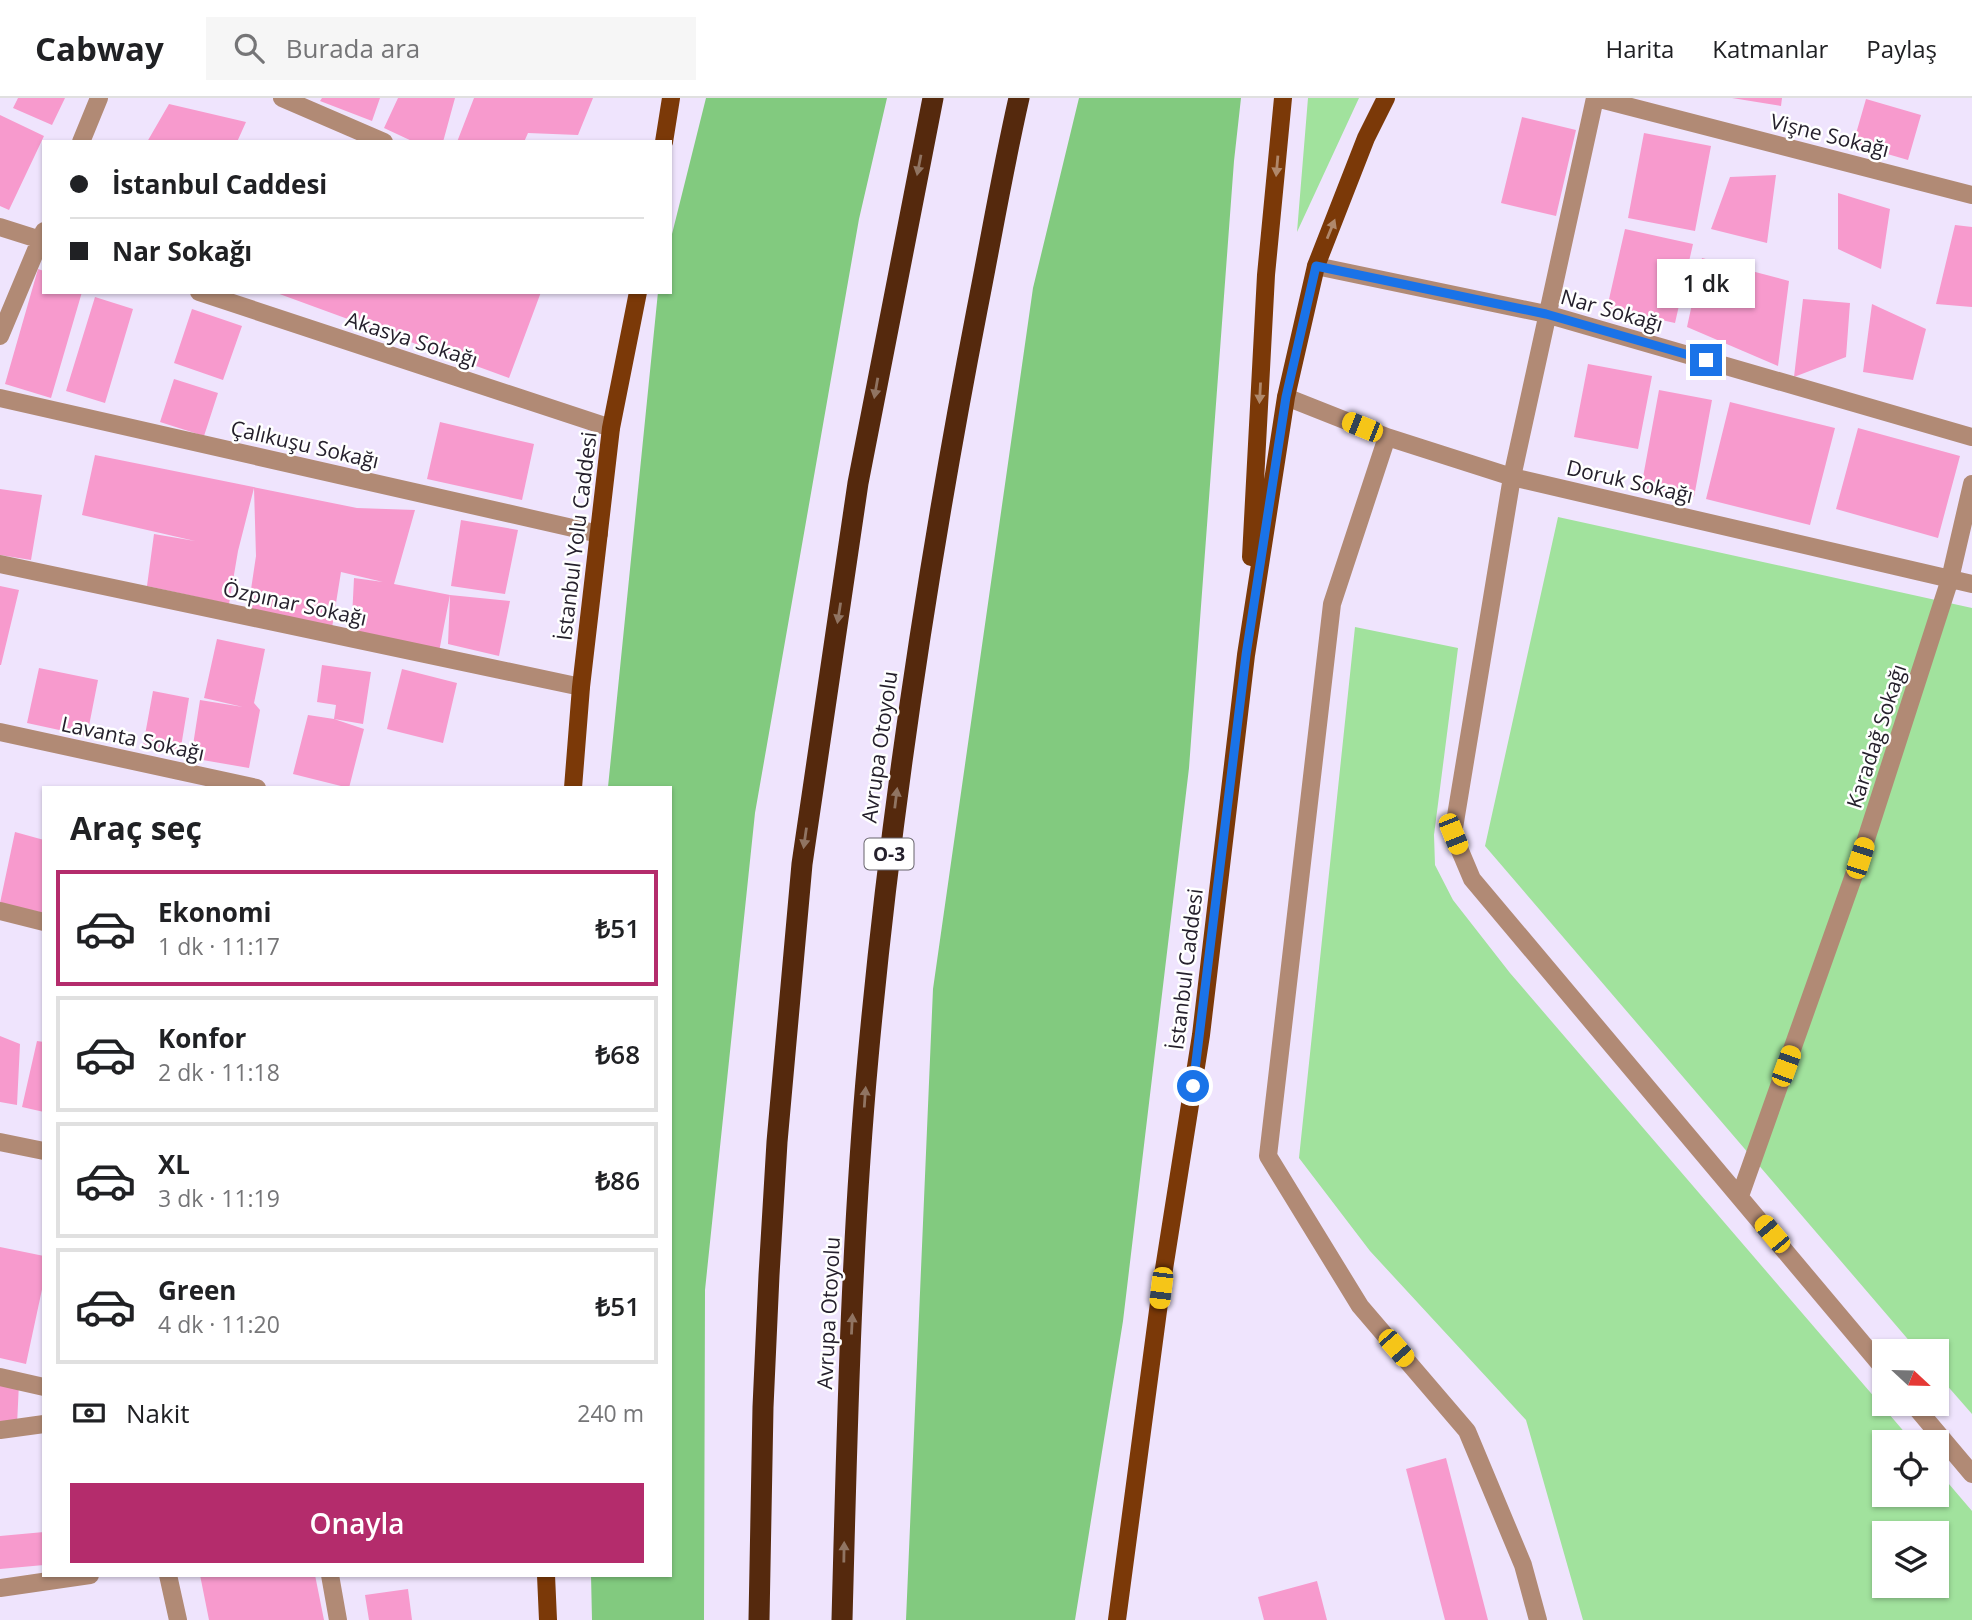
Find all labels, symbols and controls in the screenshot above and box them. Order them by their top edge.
search box [206,17,696,80]
text: Cabway [35,26,164,71]
icon: search [230,29,268,67]
text: Burada ara [286,30,420,66]
text: Harita [1606,32,1674,65]
text: Katmanlar [1712,32,1828,65]
text: Paylaş [1866,32,1937,65]
street label: Vişne Sokağı [1768,107,1892,163]
one-way arrow [913,154,924,176]
one-way arrow [1271,155,1282,177]
text: İstanbul Caddesi [112,166,327,202]
one-way arrow [1325,218,1336,239]
text: Nar Sokağı [112,233,252,269]
callout: 1 dk [1657,258,1755,308]
text: 1 dk [1683,267,1729,299]
street label: Nar Sokağı [1558,282,1666,338]
street label: Akasya Sokağı [342,304,482,374]
route end [1690,344,1722,376]
one-way arrow [870,377,881,399]
one-way arrow [1254,382,1265,404]
car [1339,409,1386,445]
street label: Çalıkuşu Sokağı [228,413,382,475]
street label: İstanbul Yolu Caddesi [549,430,603,642]
street label: Doruk Sokağı [1564,453,1696,509]
street label: Özpınar Sokağı [220,574,370,632]
one-way arrow [833,602,844,624]
street label: Karadağ Sokağı [1840,660,1912,812]
street label: Avrupa Otoyolu [854,669,904,825]
street label: Lavanta Sokağı [59,709,207,767]
one-way arrow [891,787,902,809]
text: Araç seç [70,806,202,849]
car [1436,811,1471,857]
one-way arrow [800,827,811,849]
car [1844,835,1877,881]
road number: O-3 [864,838,914,870]
street label: İstanbul Caddesi [1161,887,1209,1051]
text: Ekonomi [158,894,271,930]
icon: car [74,897,137,960]
text: ₺51 [595,910,640,946]
text: 1 dk · 11:17 [158,930,280,962]
text: Konfor [158,1020,246,1056]
icon: car [74,1023,137,1086]
text: ₺68 [595,1036,640,1072]
car [1769,1043,1804,1089]
text: 2 dk · 11:18 [158,1056,280,1088]
route start [1177,1070,1209,1102]
one-way arrow [860,1086,871,1108]
text: XL [158,1146,190,1182]
icon: car [74,1149,137,1212]
text: ₺86 [595,1162,640,1198]
text: 3 dk · 11:19 [158,1182,280,1214]
car [1751,1211,1794,1257]
street label: Avrupa Otoyolu [810,1236,846,1390]
car [1149,1266,1174,1310]
text: Green [158,1272,236,1308]
icon: car [74,1275,137,1338]
text: ₺51 [595,1288,640,1324]
text: 4 dk · 11:20 [158,1308,280,1340]
one-way arrow [847,1313,858,1335]
car [1375,1325,1418,1371]
north arrow [1872,1339,1950,1416]
map controls [1872,1339,1949,1598]
icon: cash [70,1394,108,1432]
text: Nakit [126,1395,190,1431]
text: 240 m [577,1397,644,1429]
button: locate [1872,1430,1949,1507]
button: Onayla [70,1483,644,1563]
button: layers [1872,1521,1949,1598]
one-way arrow [838,1541,850,1563]

